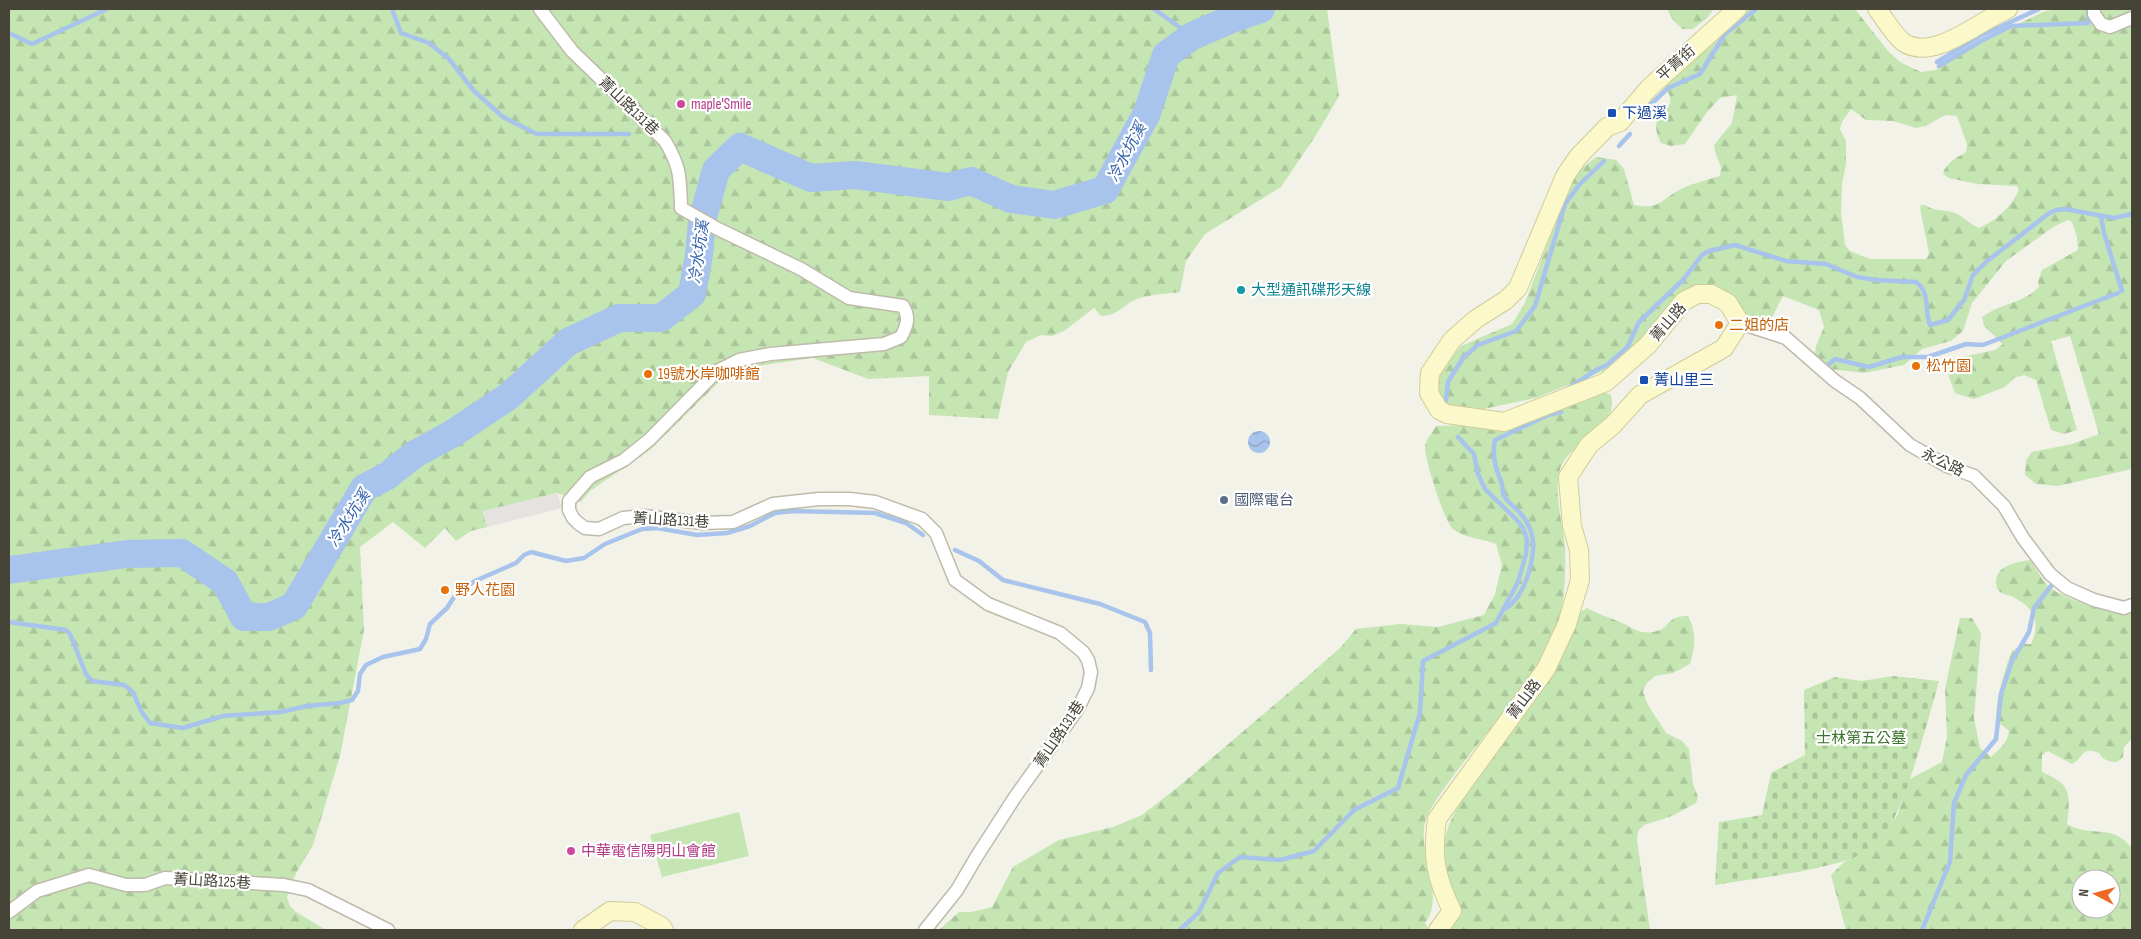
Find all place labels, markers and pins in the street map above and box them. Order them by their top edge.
place label: maple'Smile [691,95,751,114]
marker: maple'Smile [675,98,687,110]
place label: 下過溪 [1622,104,1667,123]
marker: 下過溪 [1606,107,1618,119]
place label: 大型通訊碟形天線 [1251,281,1371,300]
marker: 大型通訊碟形天線 [1235,284,1247,296]
place label: 二姐的店 [1729,316,1789,335]
marker: 二姐的店 [1713,319,1725,331]
place label: 松竹園 [1926,357,1971,376]
marker: 松竹園 [1910,360,1922,372]
place label: 19號水岸咖啡館 [658,365,760,384]
marker: 19號水岸咖啡館 [642,368,654,380]
place label: 菁山里三 [1654,371,1714,390]
marker: 菁山里三 [1638,374,1650,386]
place label: 國際電台 [1234,491,1294,510]
marker: 國際電台 [1218,494,1230,506]
place label: 野人花園 [455,581,515,600]
marker: 野人花園 [439,584,451,596]
place label: 中華電信陽明山會館 [581,842,716,861]
marker: 中華電信陽明山會館 [565,845,577,857]

